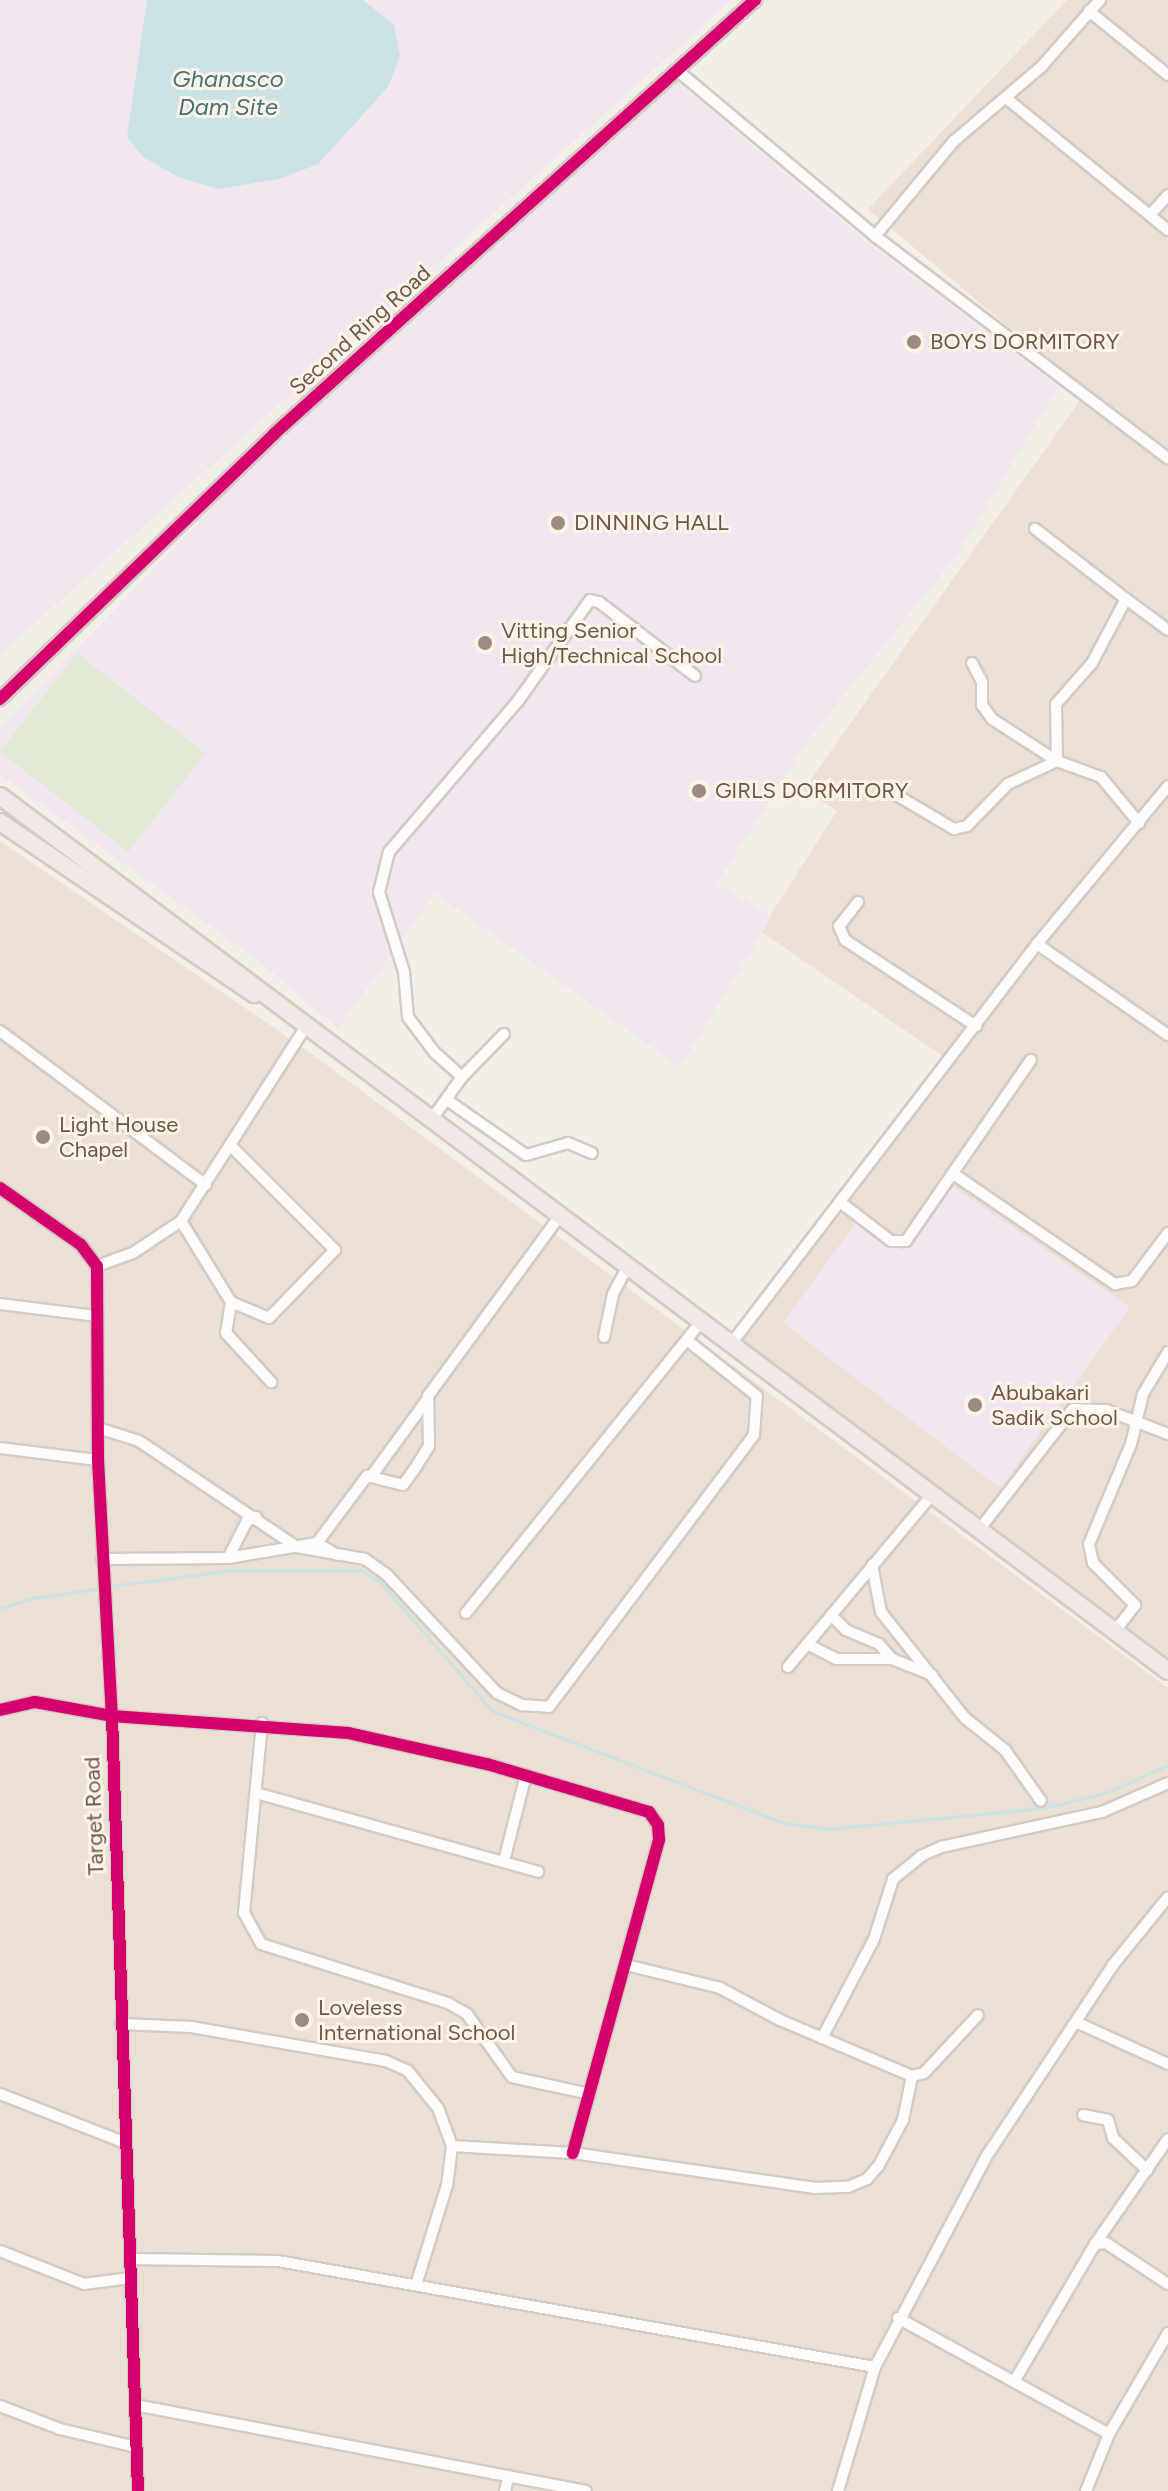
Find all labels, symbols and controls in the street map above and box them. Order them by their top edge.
water label: Ghanasco Dam Site [172,65,284,121]
street label: Second Ring Road [284,260,436,400]
place label: BOYS DORMITORY [930,329,1119,355]
marker: BOYS DORMITORY [905,333,923,351]
place label: DINNING HALL [574,510,729,536]
marker: DINNING HALL [549,514,567,532]
place label: Vitting Senior High/Technical School [501,617,722,668]
marker: Vitting Senior High/Technical School [476,634,494,652]
place label: GIRLS DORMITORY [715,778,908,804]
marker: GIRLS DORMITORY [690,782,708,800]
place label: Light House Chapel [59,1111,178,1162]
marker: Light House Chapel [34,1128,52,1146]
place label: Abubakari Sadik School [991,1379,1118,1430]
marker: Abubakari Sadik School [966,1396,984,1414]
street label: Target Road [79,1756,109,1876]
place label: Loveless International School [318,1994,515,2046]
marker: Loveless International School [293,2011,311,2029]

